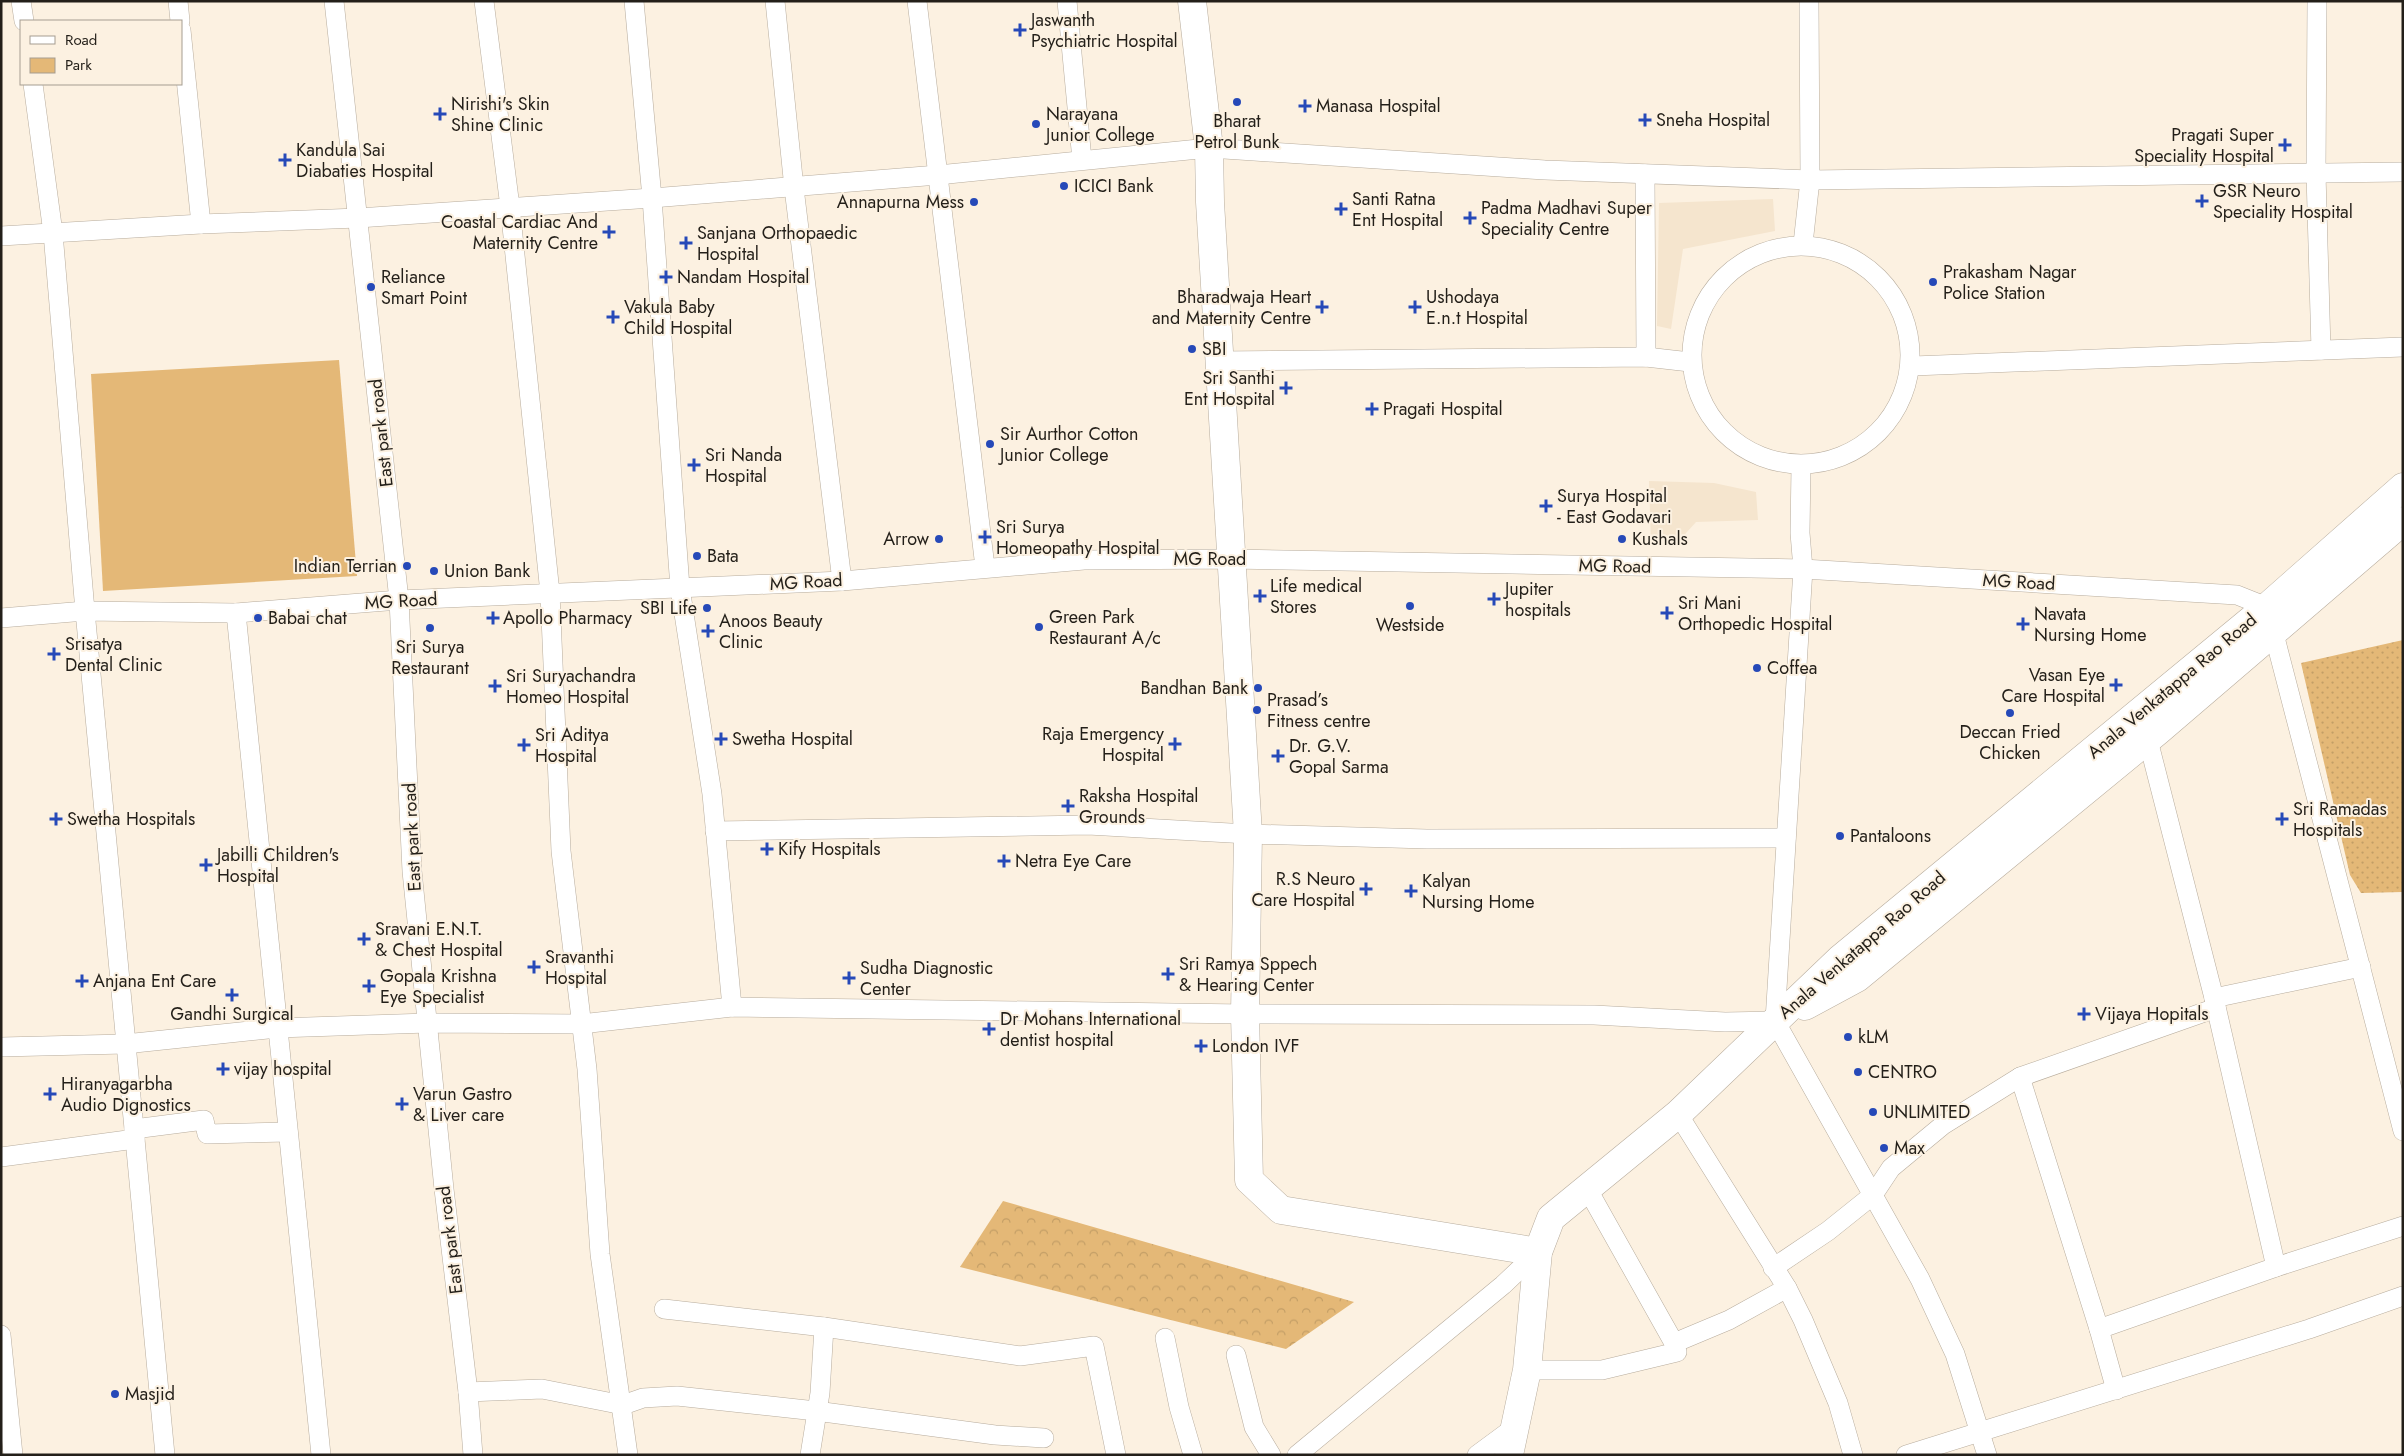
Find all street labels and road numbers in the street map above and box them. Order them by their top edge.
street label: East park road [362,378,400,488]
street label: MG Road [1174,546,1246,572]
street label: MG Road [1578,552,1652,580]
street label: MG Road [769,567,843,597]
street label: MG Road [1982,567,2056,597]
street label: MG Road [364,586,438,616]
street label: Anala Venkatappa Rao Road [2082,607,2262,765]
street label: East park road [396,782,428,892]
street label: Anala Venkatappa Rao Road [1773,865,1951,1025]
street label: East park road [430,1185,470,1295]

